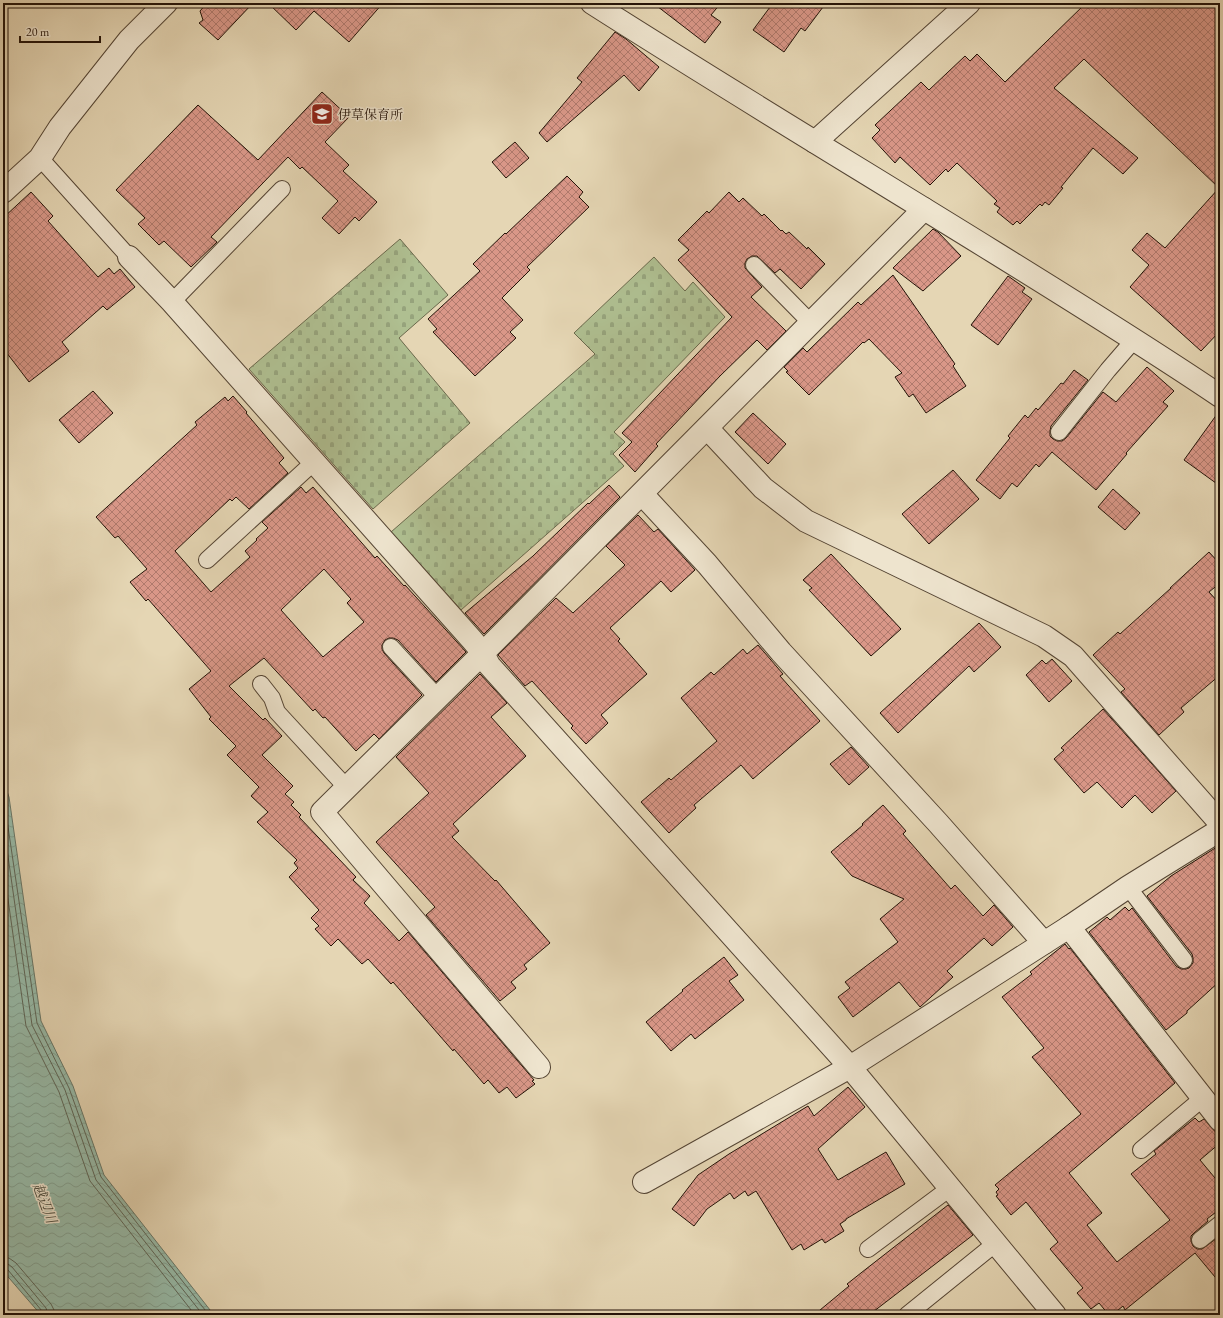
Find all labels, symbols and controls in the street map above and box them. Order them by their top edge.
scale bar [20,18,100,44]
text: 20 m [26,24,50,40]
school or university icon: 伊草保育所 [309,101,335,127]
place label: 伊草保育所 [338,106,403,123]
water label: 越辺川 [29,1180,62,1228]

